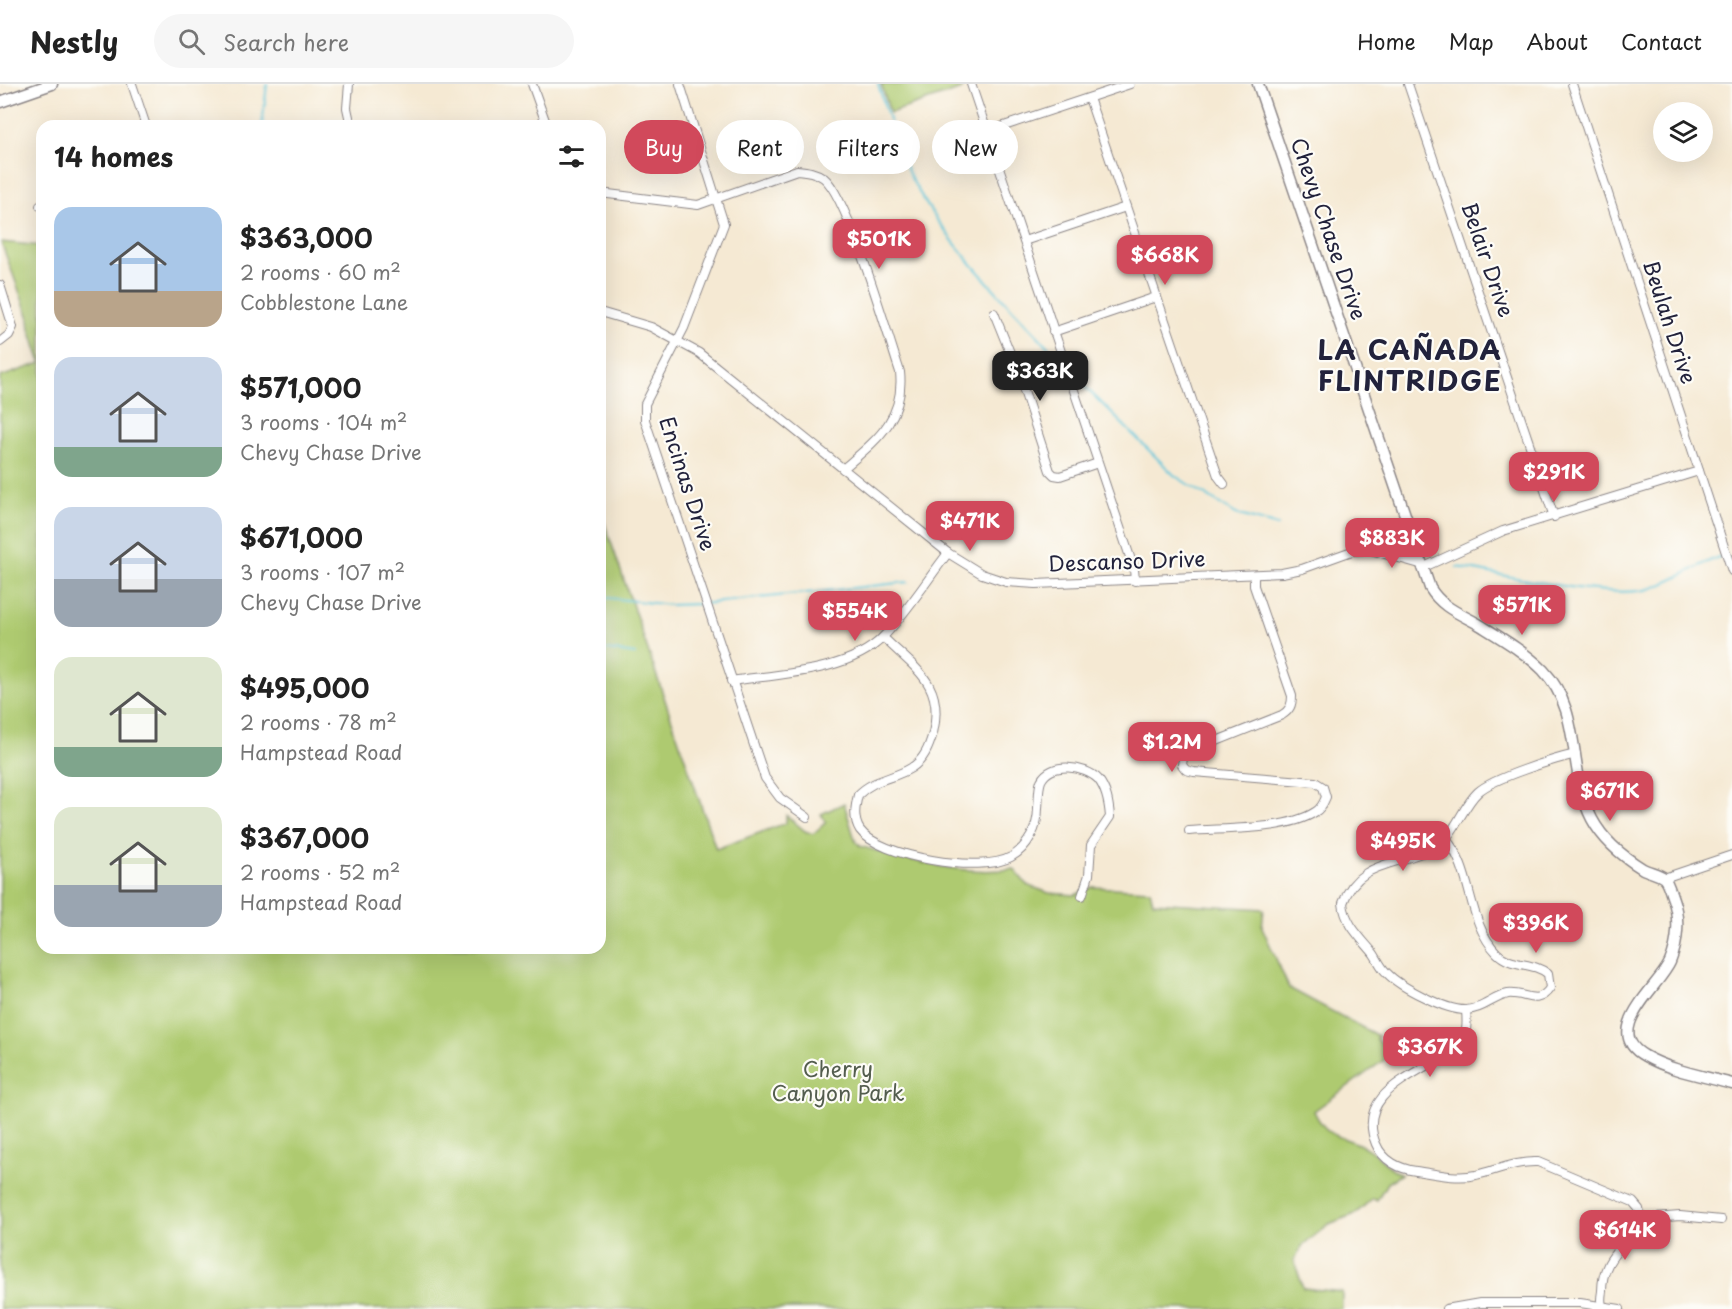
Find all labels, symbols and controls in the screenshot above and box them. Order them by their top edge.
search box [154,14,574,68]
text: Nestly [30,20,118,63]
icon: search [175,25,208,58]
text: Search here [223,25,349,58]
text: Home [1357,25,1416,57]
text: Map [1449,25,1494,57]
text: About [1527,25,1588,57]
text: Contact [1621,25,1702,57]
map controls [1653,102,1713,162]
button: layers [1653,102,1713,162]
chip: Buy [624,120,704,174]
chip: Rent [716,120,804,174]
chip: Filters [816,120,920,174]
chip: New [932,120,1018,174]
street label: Chevy Chase Drive [1284,133,1376,324]
text: 14 homes [54,137,173,176]
icon: filters [555,140,588,173]
street label: Belair Drive [1454,198,1524,321]
text: $363,000 [240,218,373,257]
pin: $501K [837,219,921,270]
text: $501K [847,223,911,253]
icon: home [102,231,174,303]
pin: $668K [1123,235,1207,286]
text: $668K [1131,239,1199,269]
street label: Beulah Drive [1636,255,1706,387]
text: 2 rooms · 60 m² [240,257,401,287]
text: Cobblestone Lane [240,287,408,317]
district label: LA CAÑADA FLINTRIDGE [1317,328,1503,400]
pin: $363K [998,351,1082,402]
text: $363K [1006,355,1074,385]
text: $571,000 [240,368,361,407]
icon: home [102,381,174,453]
text: 3 rooms · 104 m² [240,407,407,437]
street label: Encinas Drive [652,412,726,555]
text: Chevy Chase Drive [240,437,422,467]
pin: $291K [1512,452,1596,503]
text: $291K [1523,456,1585,486]
pin: $471K [928,501,1012,552]
text: $471K [940,505,1000,535]
text: $671,000 [240,518,363,557]
pin: $883K [1350,518,1434,569]
text: $883K [1359,522,1425,552]
icon: home [102,531,174,603]
street label: Descanso Drive [1048,541,1206,579]
text: 3 rooms · 107 m² [240,557,405,587]
pin: $571K [1480,585,1564,636]
text: Chevy Chase Drive [240,587,422,617]
text: $571K [1492,589,1552,619]
pin: $554K [813,591,897,642]
text: $554K [822,595,888,625]
text: $495,000 [240,668,369,707]
icon: home [102,681,174,753]
text: 2 rooms · 78 m² [240,707,397,737]
pin: $1.2M [1130,722,1214,773]
text: $1.2M [1142,726,1202,756]
text: Hampstead Road [240,737,402,767]
pin: $671K [1568,771,1652,822]
text: $671K [1580,775,1640,805]
text: $367,000 [240,818,369,857]
pin: $495K [1361,821,1445,872]
text: $495K [1370,825,1436,855]
icon: home [102,831,174,903]
text: 2 rooms · 52 m² [240,857,400,887]
text: Hampstead Road [240,887,402,917]
pin: $396K [1494,903,1578,954]
text: $396K [1503,907,1569,937]
pin: $367K [1388,1027,1472,1078]
text: $367K [1397,1031,1463,1061]
park label: Cherry Canyon Park [771,1052,905,1108]
pin: $614K [1583,1210,1667,1261]
text: $614K [1594,1214,1656,1244]

